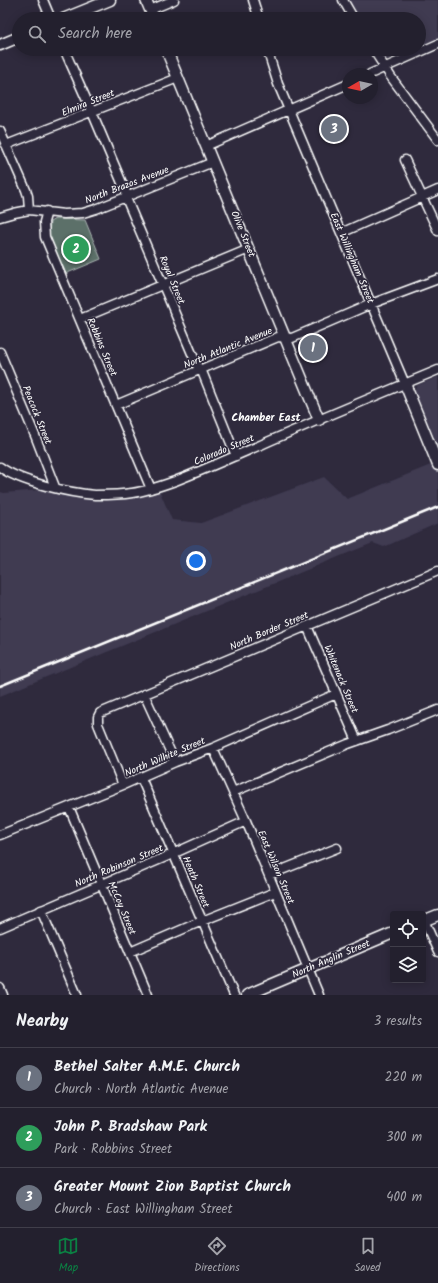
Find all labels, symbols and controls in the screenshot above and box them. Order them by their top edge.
search box [12,12,426,56]
text: Search here [58,22,132,46]
icon: search [26,23,48,45]
north arrow [342,68,378,104]
street label: Elmira Street [59,85,117,121]
pin: 3 [321,114,347,144]
street label: North Brazos Avenue [83,161,172,208]
street label: Olive Street [226,208,260,260]
street label: East Willingham Street [326,210,378,306]
pin: 2 [63,234,89,264]
street label: Royal Street [155,253,189,307]
street label: Robbins Street [82,315,122,379]
street label: North Atlantic Avenue [181,323,275,373]
pin: 1 [300,333,326,363]
street label: Peacock Street [18,383,56,447]
district label: Chamber East [231,409,302,427]
street label: Colorado Street [191,430,257,470]
your location [186,551,206,571]
street label: North Border Street [227,607,311,655]
street label: Whitenack Street [319,643,363,716]
street label: North Wilhite Street [122,733,208,781]
street label: East Wilson Street [253,828,299,907]
street label: North Robinson Street [72,840,166,892]
street label: Heath Street [178,854,214,910]
street label: McCoy Street [104,879,141,937]
map controls [390,911,426,983]
button: locate [390,911,426,947]
street label: North Anglin Street [289,935,373,983]
button: layers [390,947,426,983]
text: Nearby [16,1008,68,1035]
text: 3 results [374,1011,422,1032]
text: Bethel Salter A.M.E. Church [54,1055,240,1079]
text: 1 [27,1067,31,1088]
text: 220 m [385,1067,422,1088]
text: Church · North Atlantic Avenue [54,1079,228,1100]
text: John P. Bradshaw Park [54,1115,207,1139]
text: 2 [25,1127,33,1148]
text: 300 m [386,1127,422,1148]
text: Park · Robbins Street [54,1139,172,1160]
text: Greater Mount Zion Baptist Church [54,1175,291,1199]
text: 3 [25,1187,33,1208]
text: 400 m [386,1187,422,1208]
text: Church · East Willingham Street [54,1199,232,1220]
tab: Map [57,1235,79,1277]
tab: Directions [194,1235,240,1277]
tab: Saved [355,1235,381,1277]

